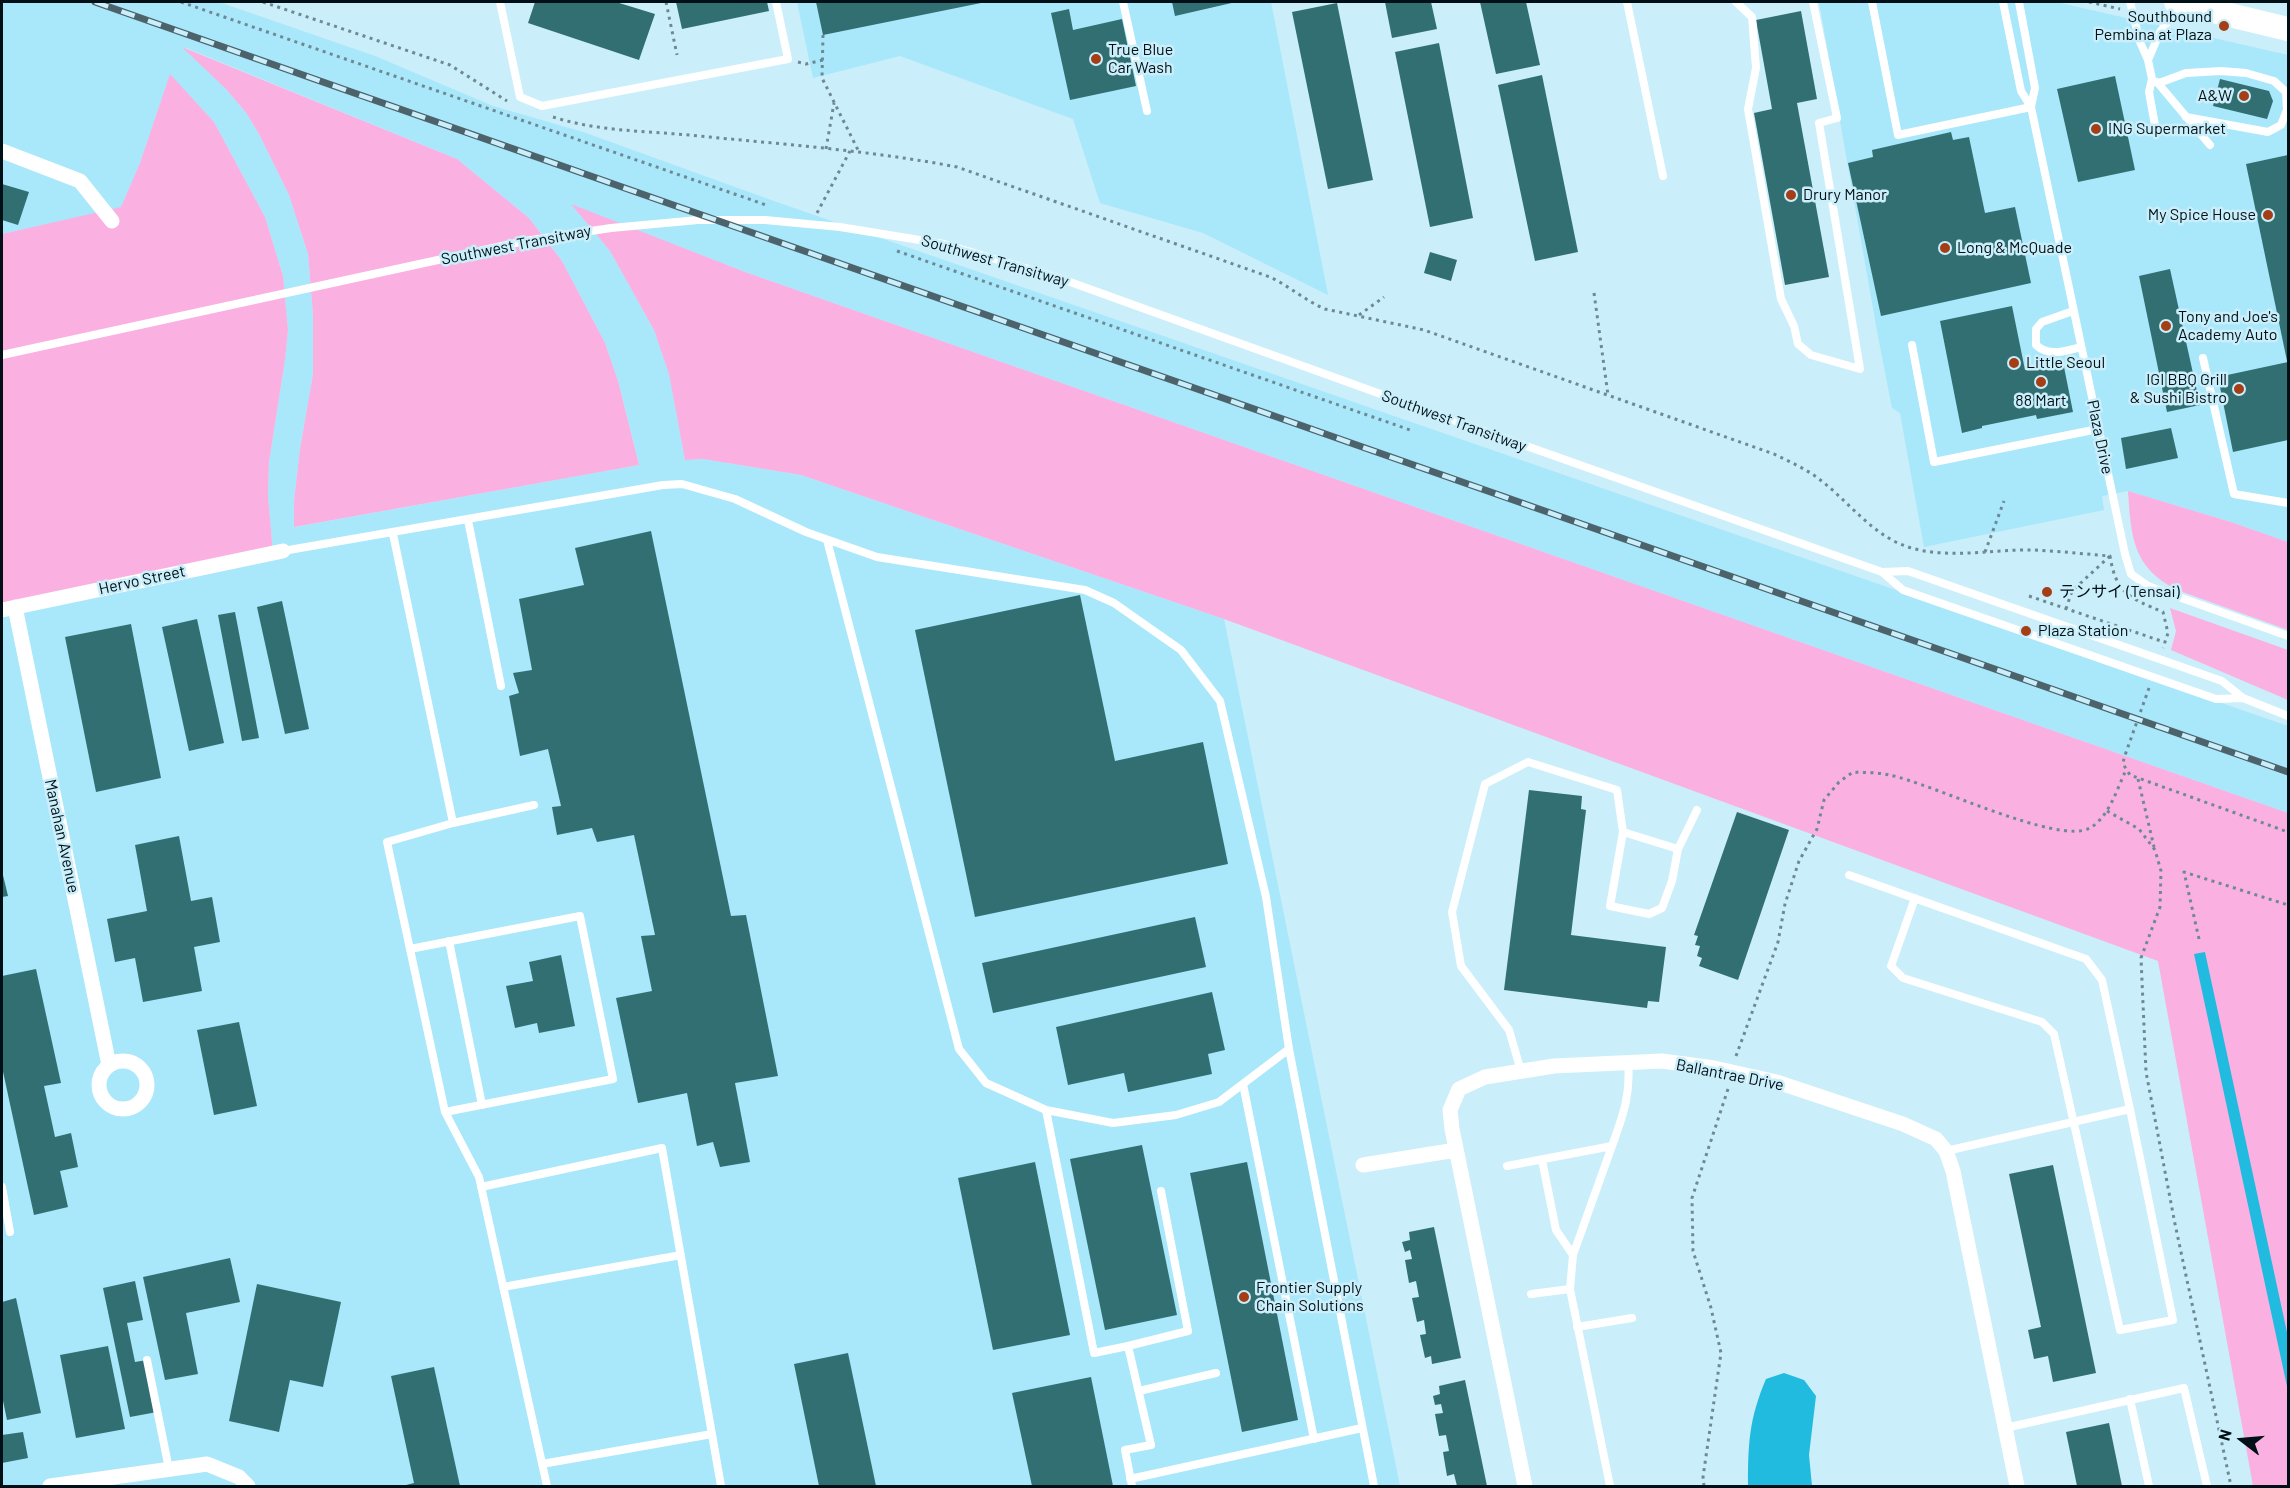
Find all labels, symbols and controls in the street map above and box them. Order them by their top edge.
place label: Southbound Pembina at Plaza [2094,7,2212,45]
marker: Southbound Pembina at Plaza [2217,19,2231,33]
place label: True Blue Car Wash [1108,40,1173,78]
marker: True Blue Car Wash [1089,52,1103,66]
place label: A&W [2198,86,2232,106]
marker: A&W [2237,89,2251,103]
place label: ING Supermarket [2108,119,2226,139]
marker: ING Supermarket [2089,122,2103,136]
place label: Drury Manor [1803,185,1887,205]
marker: Drury Manor [1784,188,1798,202]
place label: My Spice House [2148,205,2256,225]
marker: My Spice House [2261,208,2275,222]
street label: Southwest Transitway [439,221,593,269]
street label: Southwest Transitway [919,231,1071,291]
place label: Long & McQuade [1957,238,2072,258]
marker: Long & McQuade [1938,241,1952,255]
place label: Tony and Joe's Academy Auto [2178,307,2278,345]
marker: Tony and Joe's Academy Auto [2159,319,2173,333]
place label: Little Seoul [2026,353,2105,373]
marker: Little Seoul [2007,356,2021,370]
place label: IGI BBQ Grill & Sushi Bistro [2130,370,2227,408]
marker: 88 Mart [2034,375,2048,389]
marker: IGI BBQ Grill & Sushi Bistro [2232,382,2246,396]
street label: Southwest Transitway [1379,386,1529,456]
place label: 88 Mart [2015,391,2067,411]
street label: Plaza Drive [2083,398,2117,476]
street label: Hervo Street [97,561,187,599]
place label: テンサイ (Tensai) [2059,582,2180,602]
marker: テンサイ (Tensai) [2040,585,2054,599]
place label: Plaza Station [2038,621,2128,641]
marker: Plaza Station [2019,624,2033,638]
street label: Manahan Avenue [41,777,83,895]
street label: Ballantrae Drive [1674,1055,1786,1095]
place label: Frontier Supply Chain Solutions [1256,1278,1364,1316]
marker: Frontier Supply Chain Solutions [1237,1290,1251,1304]
north arrow [2212,1410,2272,1470]
text: N [2214,1427,2235,1443]

